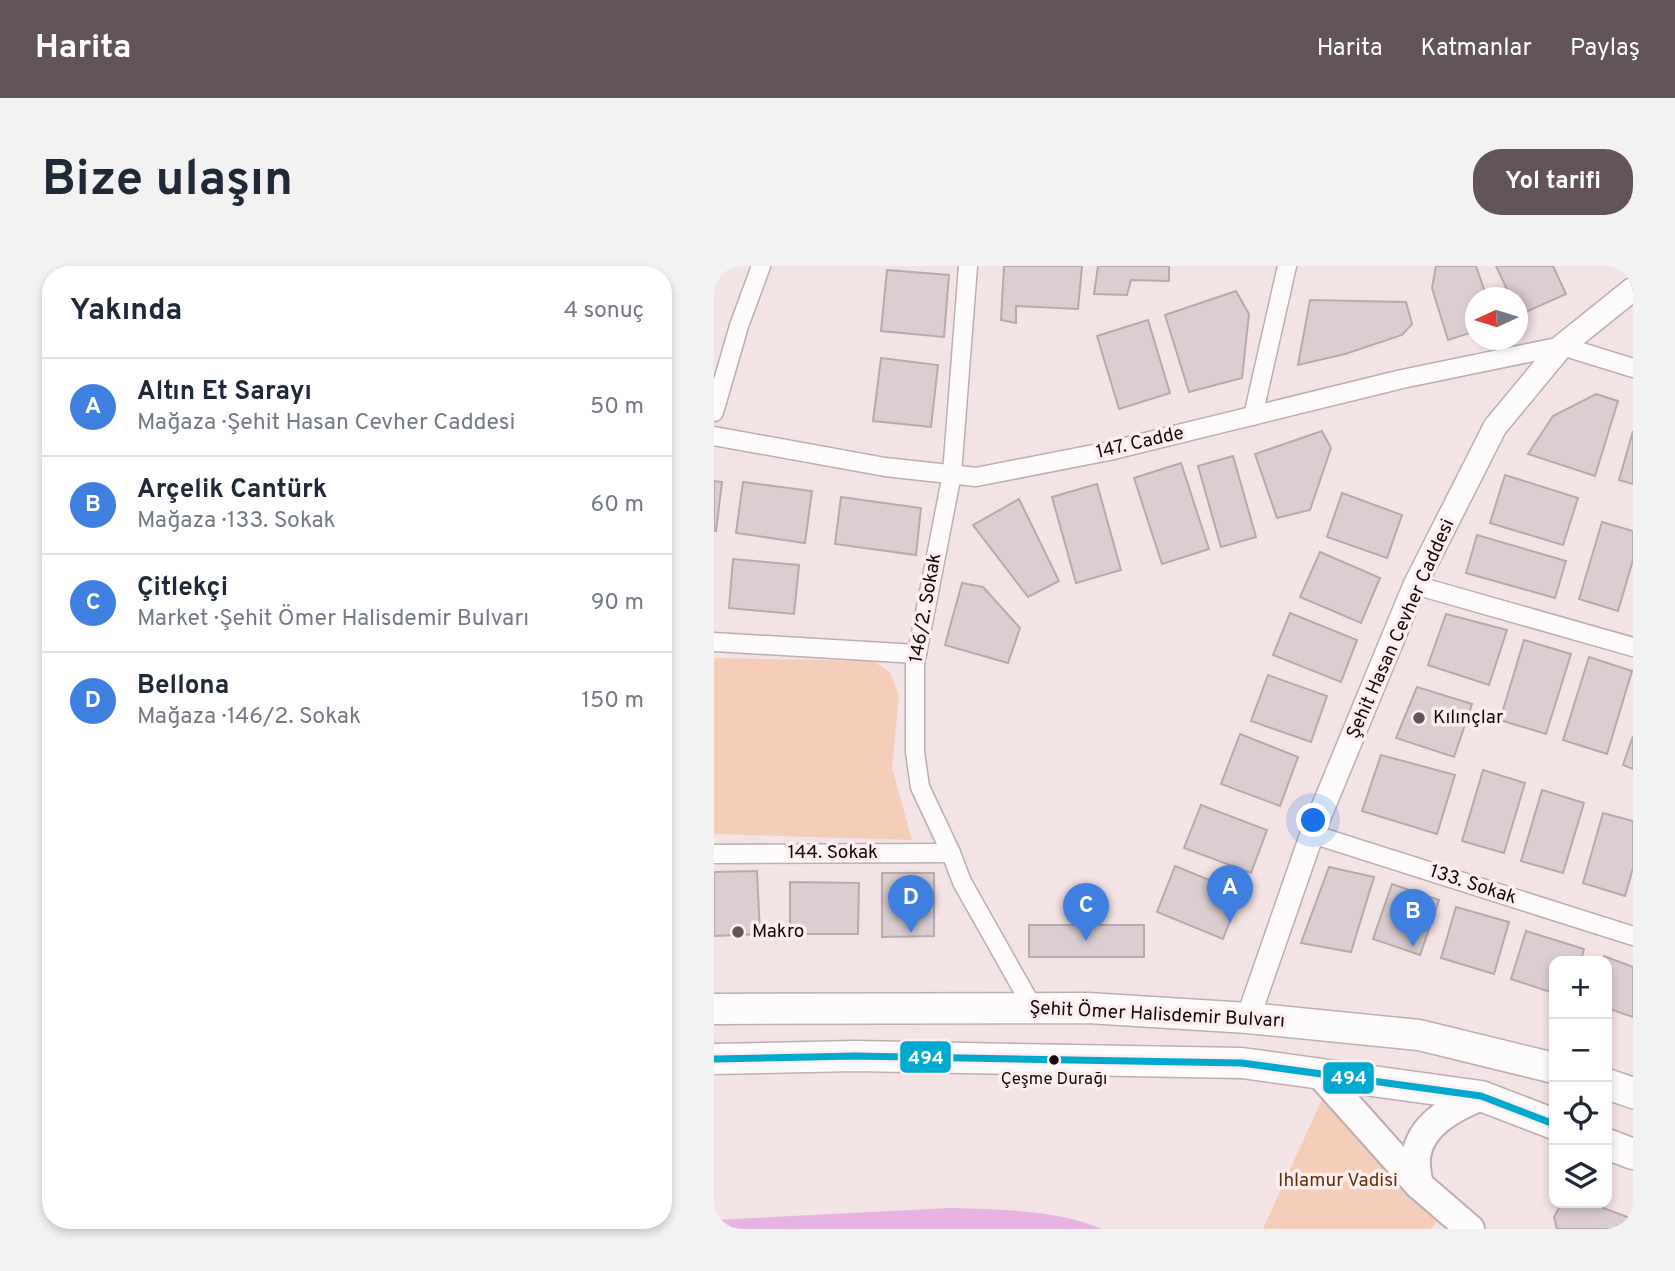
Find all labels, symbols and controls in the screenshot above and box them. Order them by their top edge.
text: Harita [35,28,132,70]
text: Harita [1317,34,1383,64]
text: Katmanlar [1421,34,1532,64]
text: Paylaş [1570,34,1640,64]
button: Yol tarifi [1473,149,1633,215]
text: Bize ulaşın [42,151,293,213]
north arrow [1465,287,1528,350]
text: Yakında [70,293,182,330]
text: 4 sonuç [564,297,644,326]
text: Altın Et Sarayı [137,376,312,409]
text: A [85,393,101,422]
text: 50 m [590,393,644,422]
text: Mağaza · Şehit Hasan Cevher Caddesi [137,409,515,438]
street label: 147. Cadde [1094,421,1186,465]
text: Arçelik Cantürk [137,474,327,507]
text: B [85,491,101,520]
text: 60 m [591,491,644,520]
text: Mağaza · 133. Sokak [137,507,336,536]
street label: Şehit Hasan Cevher Caddesi [1342,515,1460,743]
street label: 146/2. Sokak [905,551,947,665]
text: Çitlekçi [137,572,228,605]
text: C [86,589,100,618]
text: 90 m [591,589,644,618]
text: Market · Şehit Ömer Halisdemir Bulvarı [137,605,529,634]
text: Bellona [137,670,229,703]
text: D [85,687,101,716]
text: 150 m [582,687,644,716]
text: Mağaza · 146/2. Sokak [137,703,361,732]
place label: Kılınçlar [1433,706,1504,730]
marker: Kılınçlar [1411,710,1427,726]
your location [1296,803,1330,837]
street label: 144. Sokak [788,841,878,865]
street label: 133. Sokak [1427,860,1519,910]
pin: A [1207,865,1253,923]
pin: D [888,875,934,933]
pin: C [1063,883,1109,941]
pin: B [1390,889,1436,947]
place label: Makro [752,920,804,944]
marker: Makro [730,924,746,940]
map controls [1549,956,1612,1208]
button: + [1549,956,1612,1019]
street label: Şehit Ömer Halisdemir Bulvarı [1029,995,1286,1034]
button: − [1549,1019,1612,1082]
line badge: 494 [899,1040,952,1074]
text: 494 [908,1047,944,1071]
marker: Çeşme Durağı [1047,1053,1061,1067]
line badge: 494 [1322,1061,1375,1095]
text: 494 [1331,1067,1367,1091]
place label: Çeşme Durağı [1001,1069,1107,1091]
button: locate [1549,1082,1612,1145]
button: layers [1549,1145,1612,1208]
park label: Ihlamur Vadisi [1278,1169,1398,1193]

